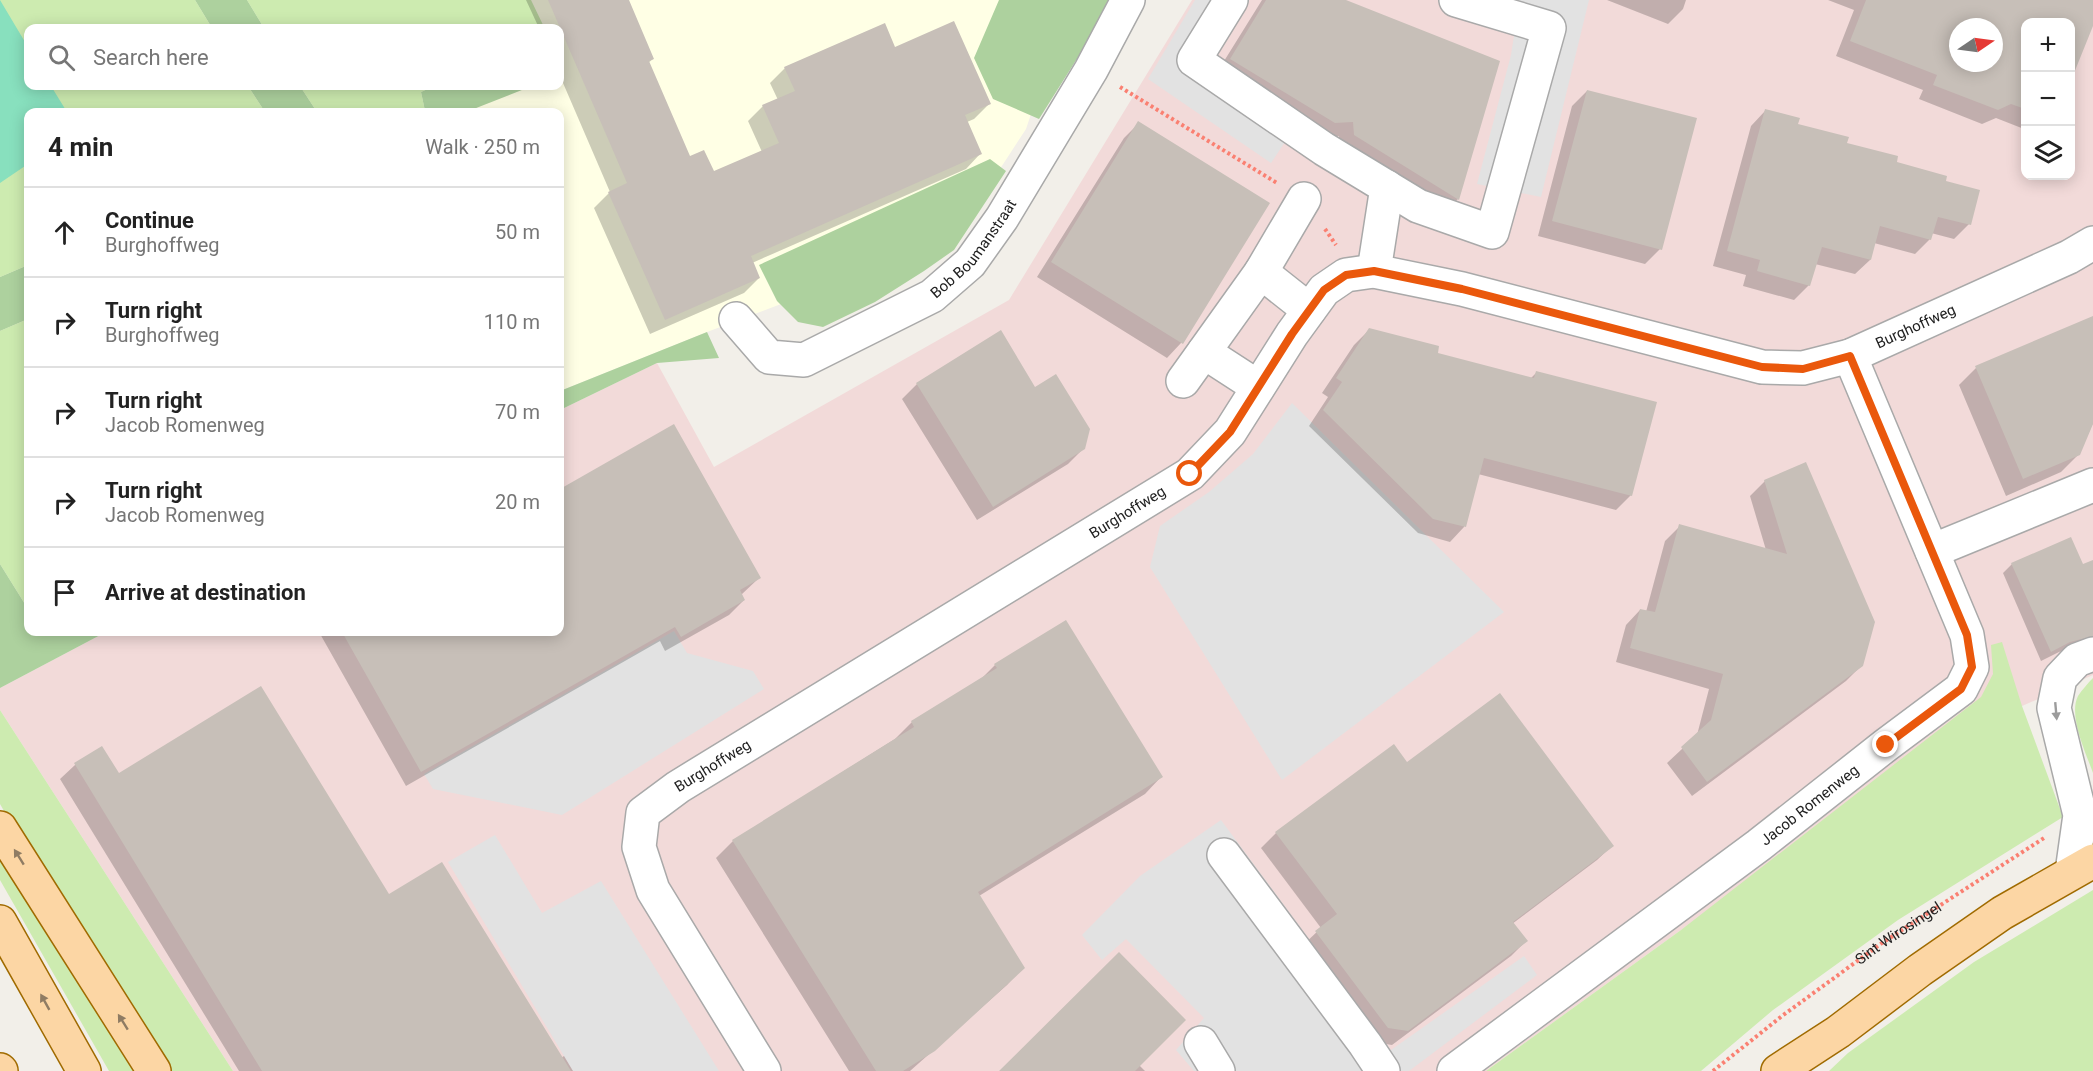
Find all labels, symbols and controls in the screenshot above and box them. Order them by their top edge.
north arrow [1949,18,2003,72]
map controls [2021,18,2075,180]
button: + [2021,18,2075,72]
search box [24,24,564,90]
icon: search [45,41,78,74]
text: Search here [93,45,209,70]
button: − [2021,72,2075,126]
button: layers [2021,126,2075,180]
text: 4 min [48,132,113,162]
text: Walk · 250 m [425,135,540,159]
street label: Bob Boumanstraat [927,196,1020,302]
text: Continue [105,208,194,233]
icon: ahead [48,216,81,249]
text: 50 m [495,220,540,244]
text: Burghoffweg [105,233,220,257]
text: Turn right [105,298,202,323]
street label: Burghoffweg [1873,300,1958,352]
icon: right [48,306,81,339]
text: 110 m [484,310,540,334]
text: Burghoffweg [105,323,220,347]
text: Turn right [105,388,202,413]
icon: right [48,396,81,429]
text: 70 m [495,400,540,424]
text: Jacob Romenweg [105,413,265,437]
route start [1176,460,1202,486]
text: Turn right [105,478,202,503]
street label: Burghoffweg [1086,482,1169,542]
icon: right [48,486,81,519]
text: 20 m [495,490,540,514]
text: Jacob Romenweg [105,503,265,527]
icon: arrive [48,576,81,609]
text: Arrive at destination [105,580,306,605]
one-way arrow [2051,702,2061,721]
route end [1872,731,1898,757]
street label: Burghoffweg [671,736,754,796]
street label: Jacob Romenweg [1757,761,1862,849]
one-way arrow [13,849,24,865]
street label: Sint Wirosingel [1852,898,1945,969]
one-way arrow [40,994,51,1010]
one-way arrow [117,1013,128,1030]

